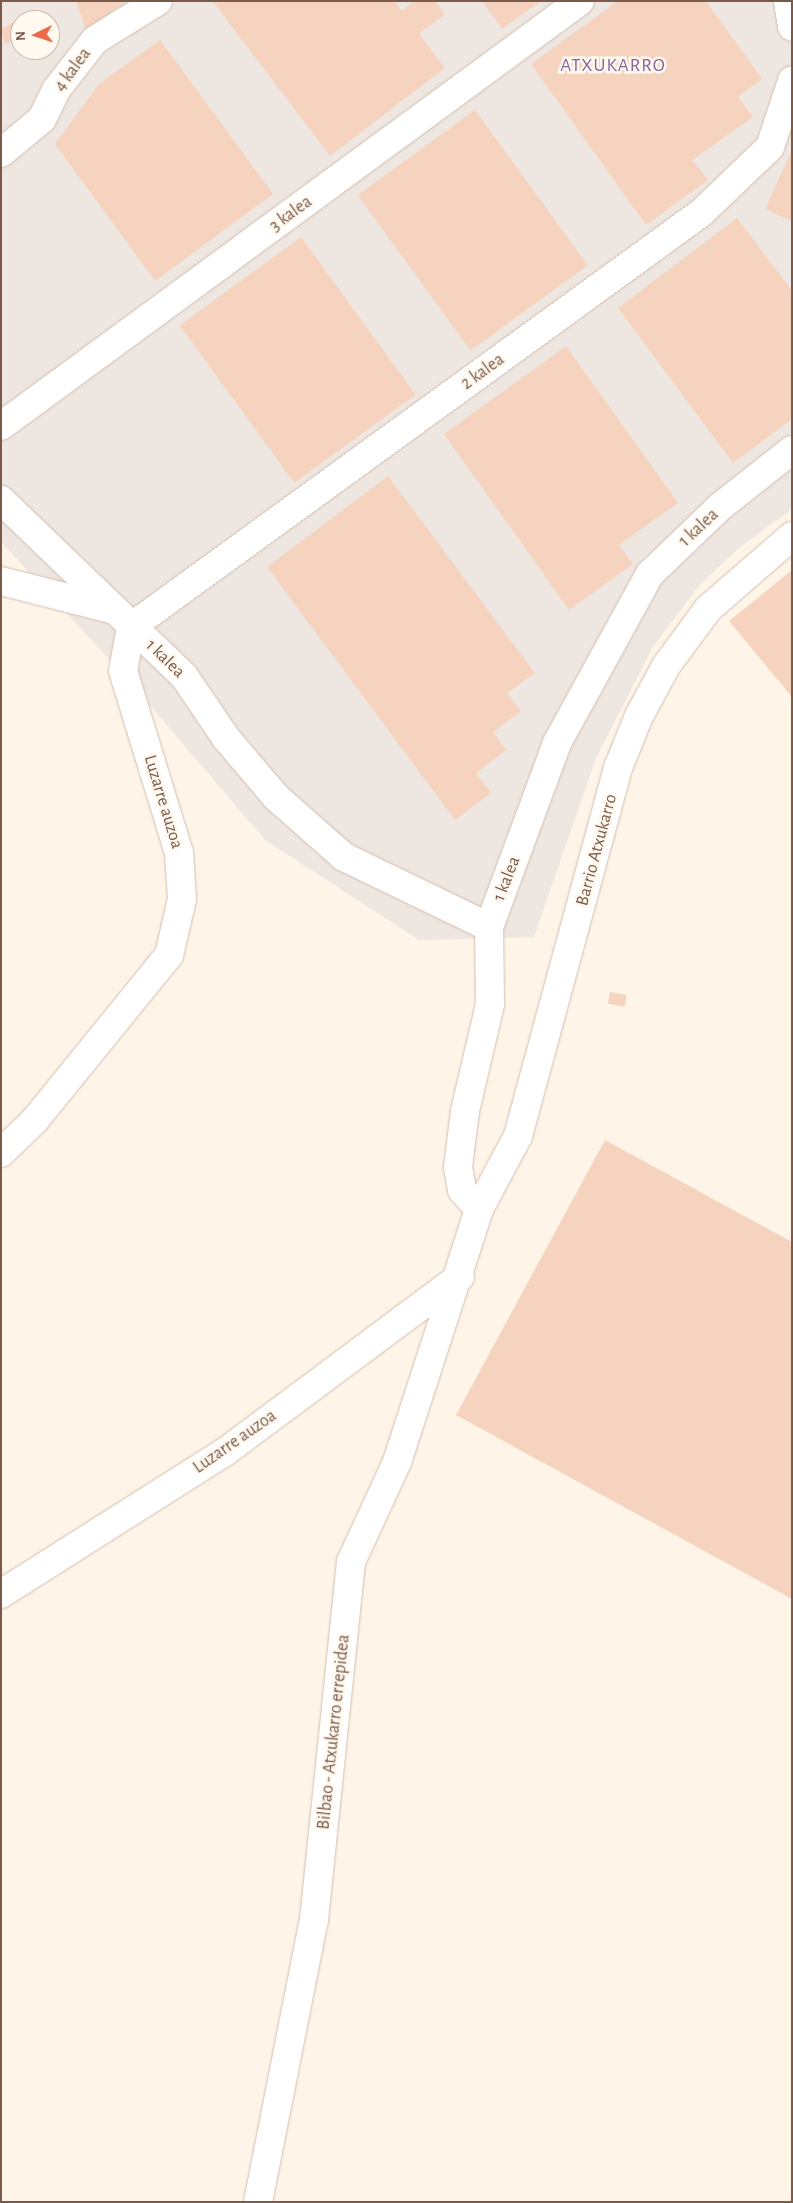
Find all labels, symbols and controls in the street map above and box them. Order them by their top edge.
north arrow [10,10,60,60]
text: N [14,31,28,41]
street label: 4 kalea [50,44,96,96]
district label: ATXUKARRO [559,55,667,77]
street label: 3 kalea [265,191,317,237]
street label: 2 kalea [457,349,509,395]
street label: 1 kalea [675,504,723,552]
street label: 1 kalea [141,635,189,683]
street label: Luzarre auzoa [139,753,187,851]
street label: Barrio Atxukarro [572,792,622,908]
street label: 1 kalea [489,853,525,905]
street label: Luzarre auzoa [189,1405,281,1479]
street label: Bilbao - Atxukarro errepidea [313,1633,355,1831]

